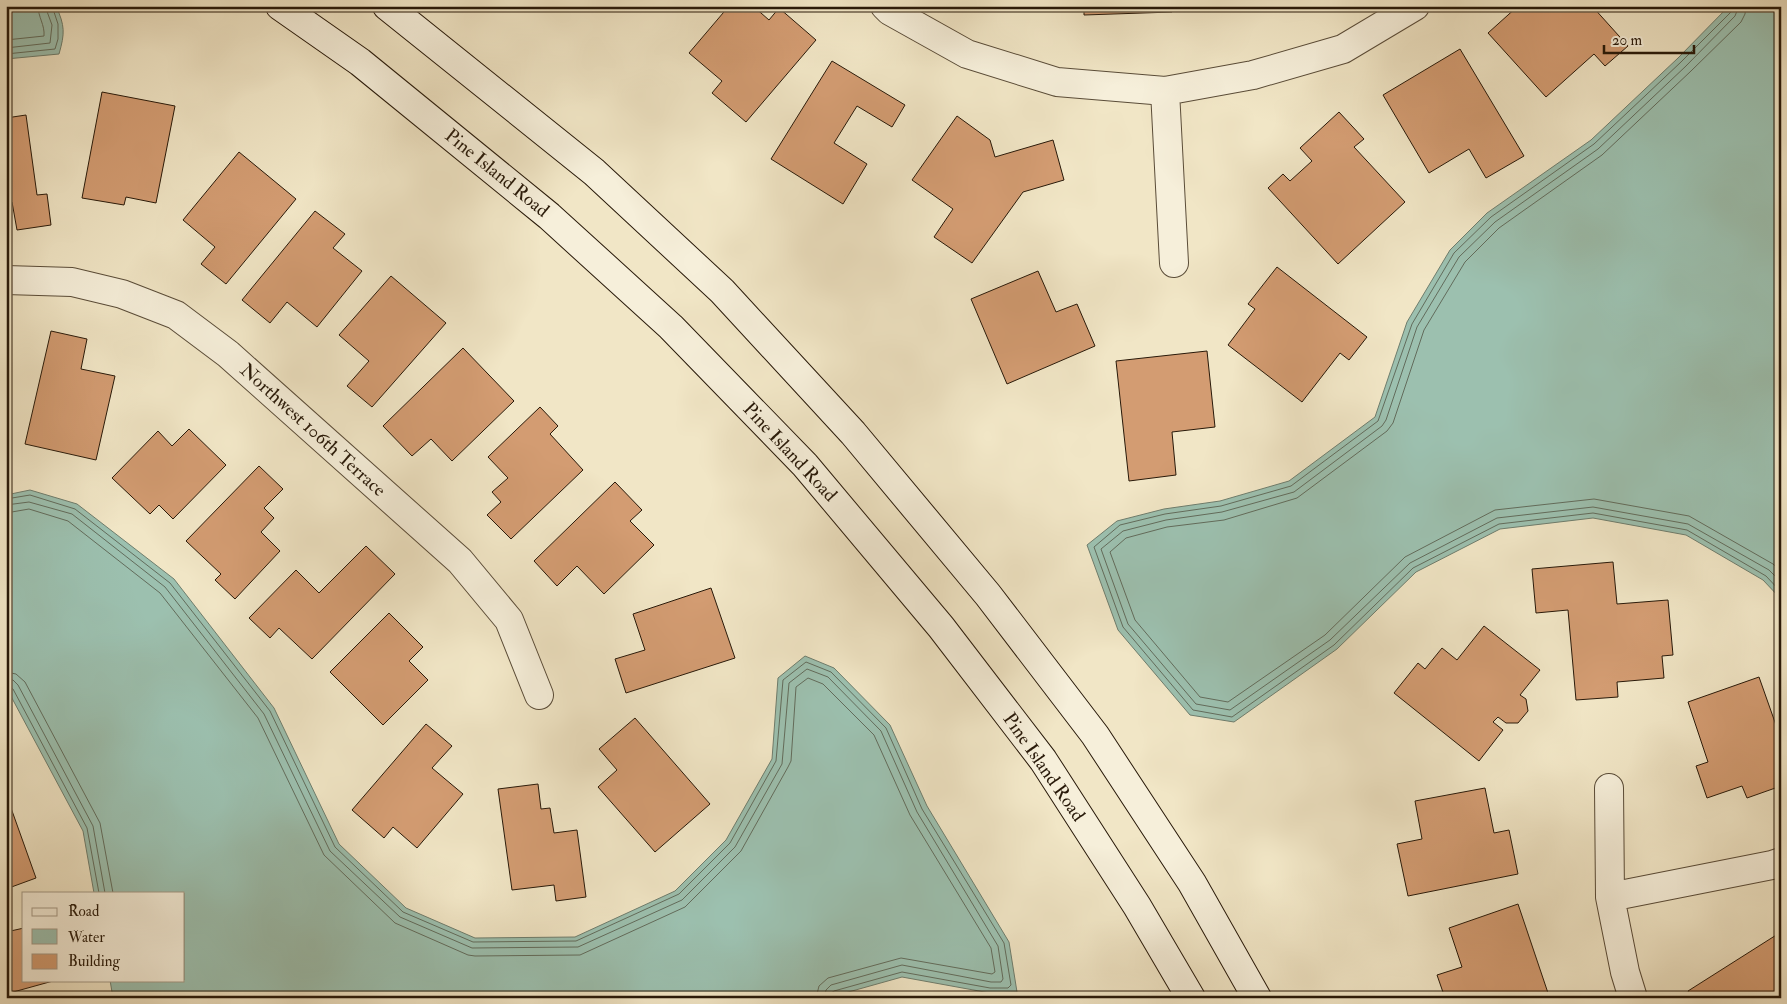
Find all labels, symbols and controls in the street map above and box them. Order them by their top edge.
scale bar [1604,22,1694,54]
text: 20 m [1612,31,1642,50]
street label: Pine Island Road [440,124,555,223]
street label: Northwest 106th Terrace [235,358,391,502]
street label: Pine Island Road [738,397,843,507]
street label: Pine Island Road [998,708,1091,827]
legend [22,892,185,982]
text: Road [68,902,100,921]
text: Water [67,928,105,947]
text: Building [68,952,120,971]

